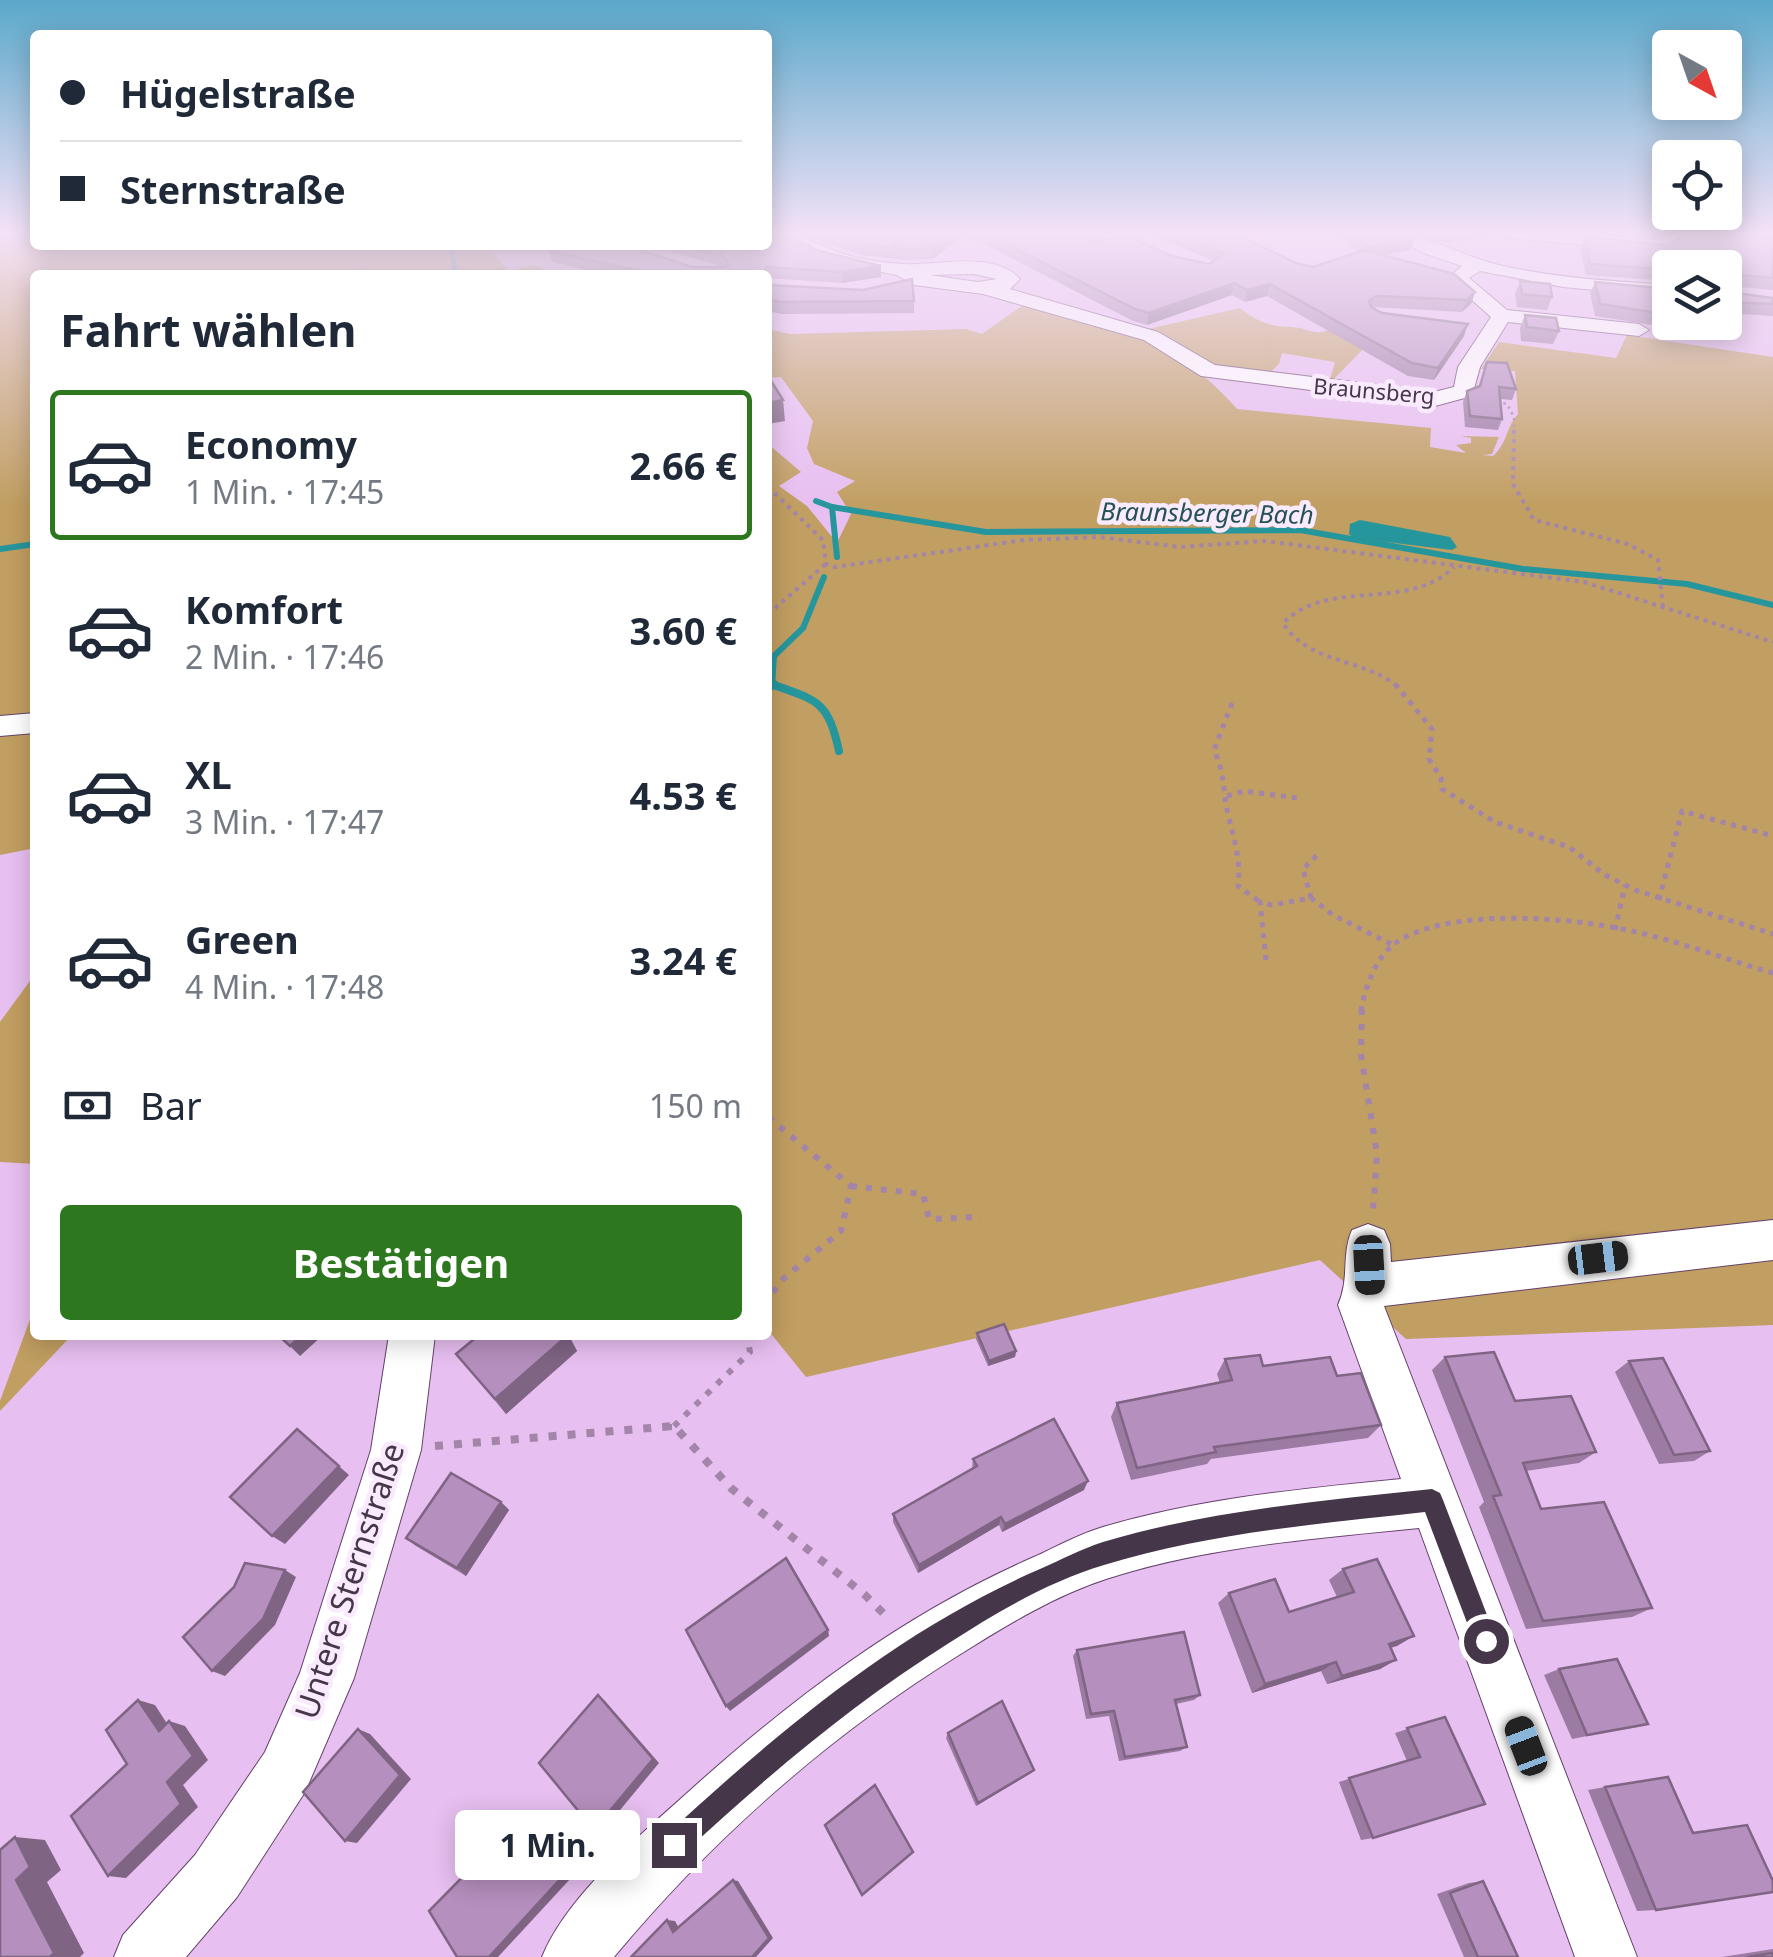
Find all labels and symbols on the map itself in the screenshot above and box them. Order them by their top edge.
north arrow [1652,30,1742,120]
street label: Braunsberg [1312,370,1436,410]
water label: Braunsberger Bach [1100,493,1314,531]
car [1352,1234,1386,1296]
car [1566,1239,1630,1277]
street label: Untere Sternstraße [284,1437,413,1724]
route start [1464,1619,1509,1664]
car [1501,1713,1551,1779]
callout: 1 Min. [454,1810,639,1880]
route end [652,1823,697,1868]

